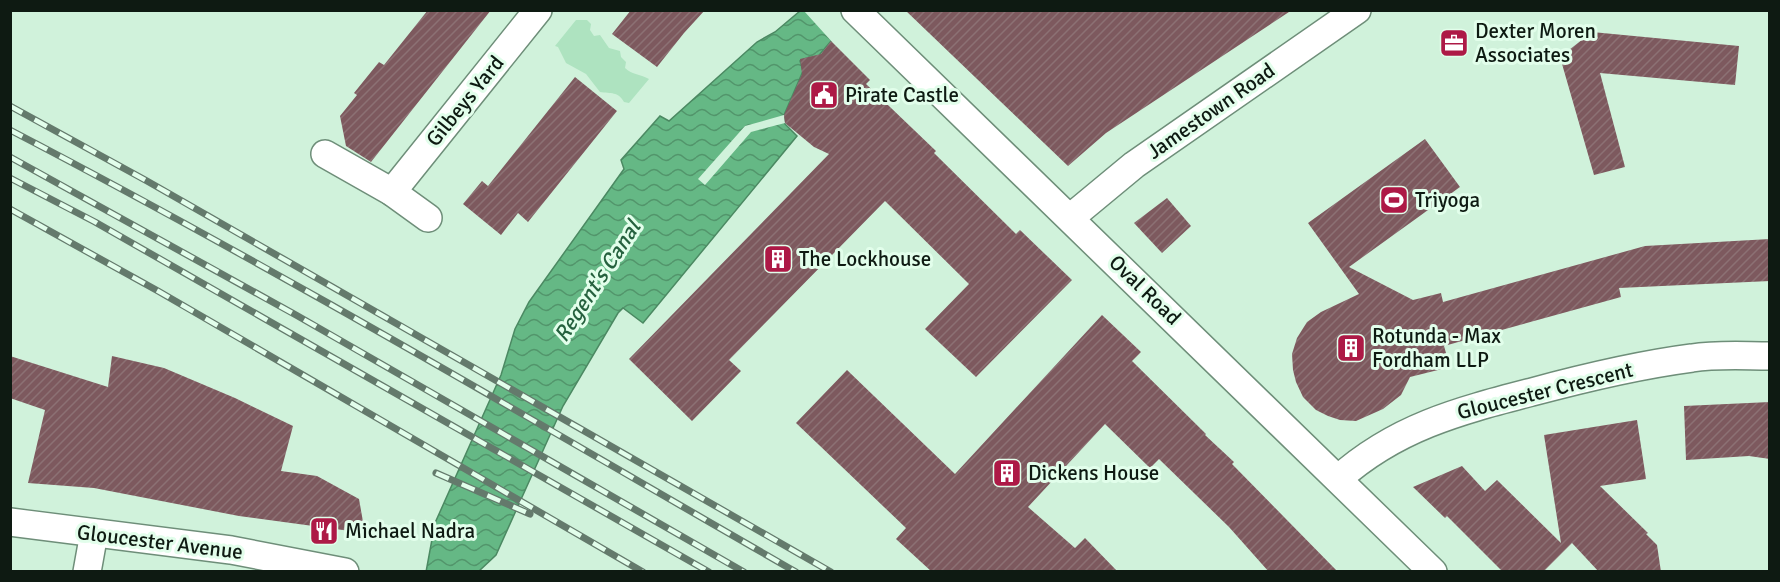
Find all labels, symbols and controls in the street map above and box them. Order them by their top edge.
place label: Dexter Moren Associates [1475,18,1596,68]
office icon: Dexter Moren Associates [1438,27,1470,59]
street label: Gilbeys Yard [421,50,509,152]
street label: Jamestown Road [1142,57,1280,165]
public building icon: Pirate Castle [808,79,840,111]
place label: Pirate Castle [845,82,959,108]
sports icon: Triyoga [1378,184,1410,216]
place label: Triyoga [1415,187,1480,213]
water label: Regent's Canal [548,214,647,347]
building icon: The Lockhouse [762,243,794,275]
place label: The Lockhouse [799,246,931,272]
street label: Oval Road [1104,249,1186,331]
place label: Rotunda - Max Fordham LLP [1372,323,1501,373]
building icon: Rotunda - Max Fordham LLP [1335,332,1367,364]
street label: Gloucester Crescent [1454,357,1636,425]
building icon: Dickens House [991,457,1023,489]
place label: Dickens House [1028,460,1159,486]
restaurant icon: Michael Nadra [308,515,340,547]
place label: Michael Nadra [345,518,475,544]
street label: Gloucester Avenue [76,519,244,565]

